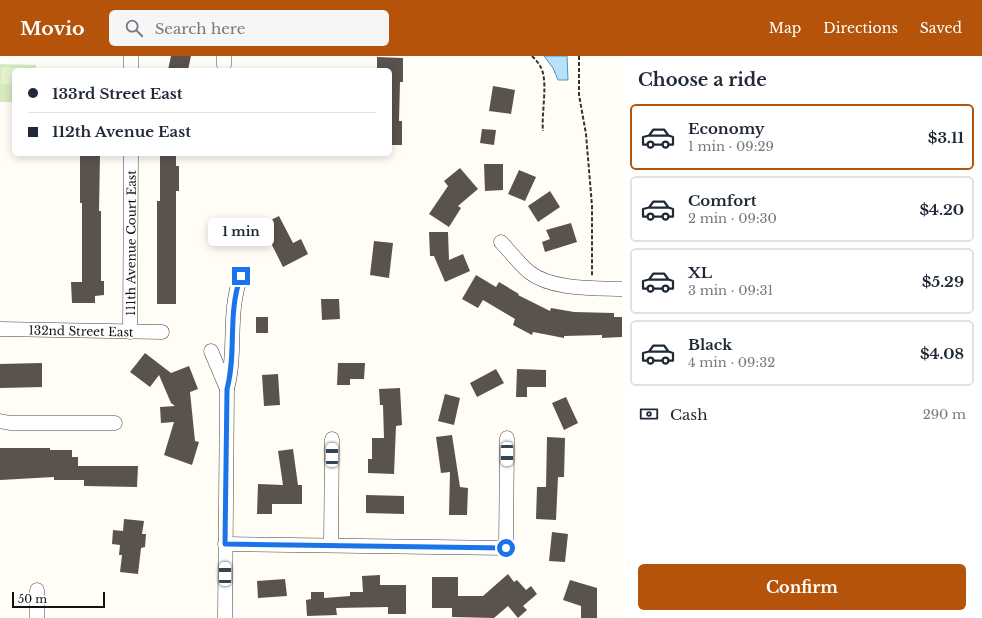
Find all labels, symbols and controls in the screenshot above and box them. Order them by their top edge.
search box [109,10,389,46]
text: Movio [20,17,85,40]
icon: search [123,17,145,39]
text: Search here [155,19,245,38]
text: Map [769,19,801,37]
text: Directions [823,19,898,37]
text: Saved [920,19,962,37]
text: Choose a ride [638,69,767,91]
text: 133rd Street East [52,84,182,103]
icon: car [640,119,676,155]
text: Economy [688,119,765,138]
text: 112th Avenue East [52,122,191,141]
text: $3.11 [928,128,964,147]
text: 1 min · 09:29 [688,138,774,155]
street label: 111th Avenue Court East [123,170,138,316]
icon: car [640,191,676,227]
text: Comfort [688,191,756,210]
text: $4.20 [919,200,964,219]
text: 2 min · 09:30 [688,210,777,227]
callout: 1 min [208,218,274,246]
text: 1 min [222,223,260,240]
icon: car [640,263,676,299]
text: XL [688,263,712,282]
route end [232,267,250,285]
text: $5.29 [922,272,964,291]
text: 3 min · 09:31 [688,282,773,299]
street label: 132nd Street East [28,322,134,339]
icon: car [640,335,676,371]
text: Black [688,335,732,354]
text: $4.08 [920,344,964,363]
text: 4 min · 09:32 [688,354,775,371]
icon: cash [638,403,660,425]
text: Cash [670,405,707,424]
text: 290 m [923,406,966,423]
car [501,442,513,466]
car [326,443,338,467]
route start [497,539,515,557]
car [219,562,231,586]
button: Confirm [638,564,966,610]
scale bar [12,590,105,609]
text: 50 m [18,592,47,606]

